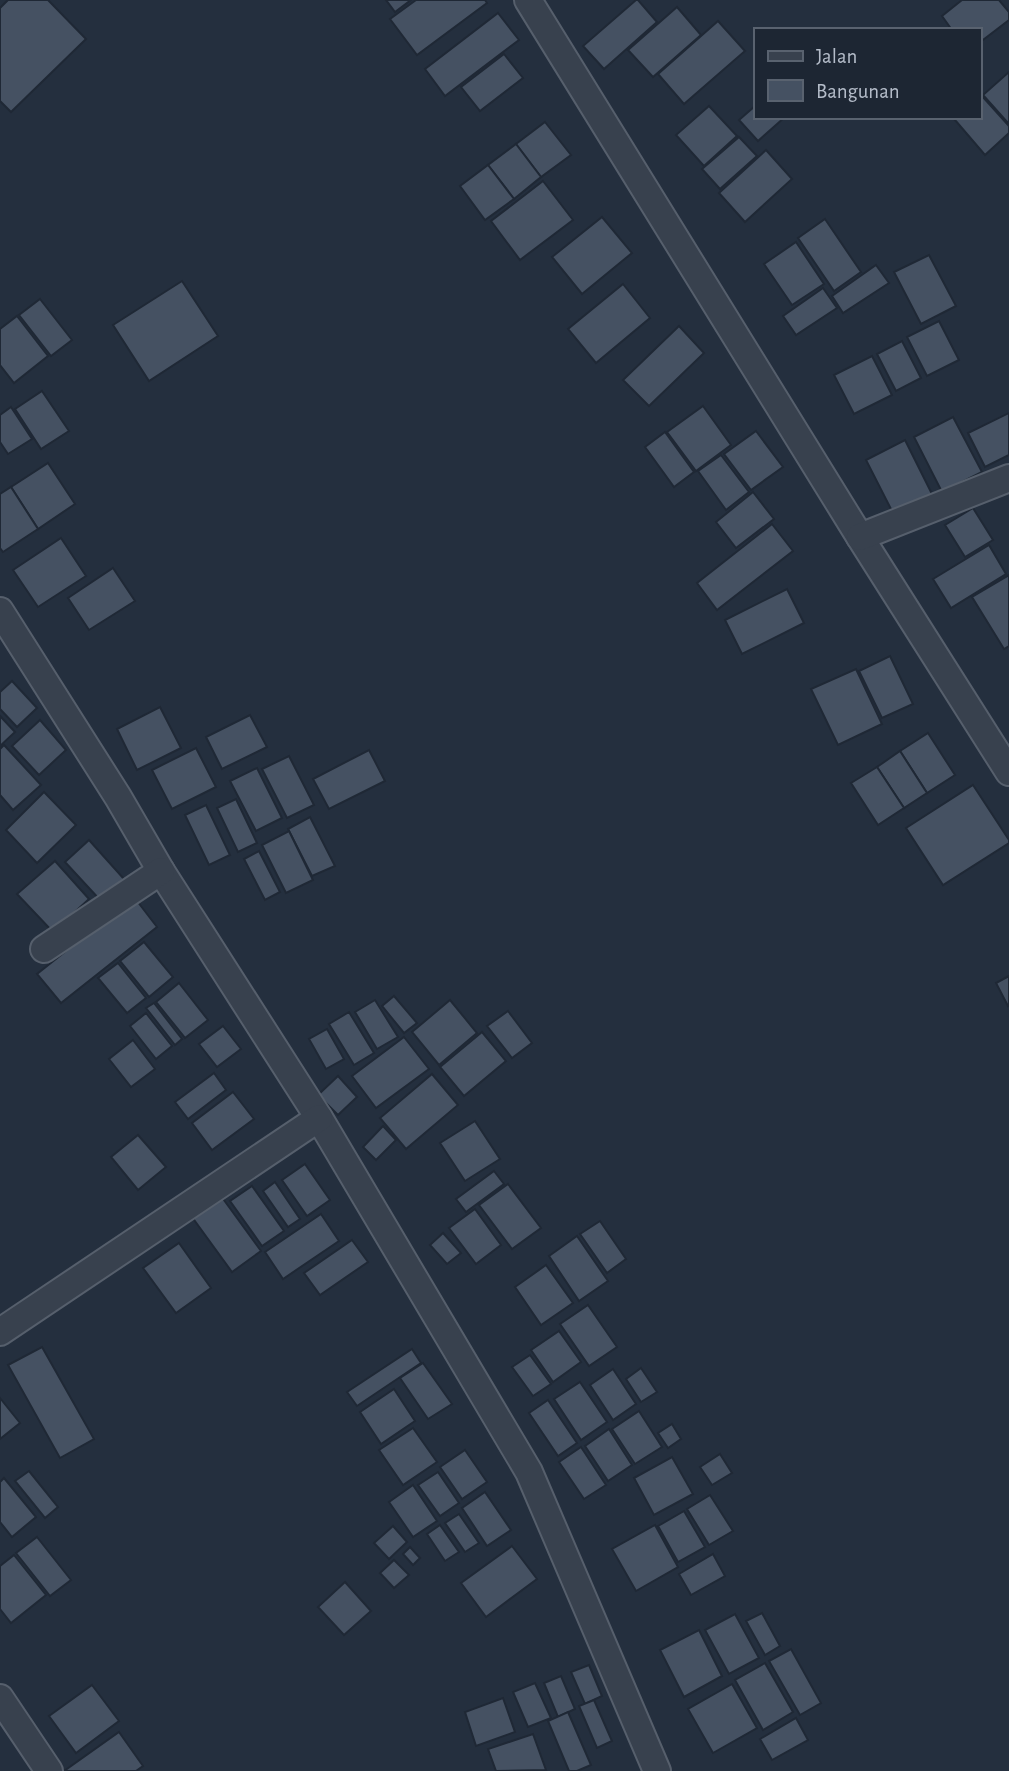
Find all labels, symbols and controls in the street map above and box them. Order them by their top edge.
legend [754,28,981,119]
text: Jalan [816,46,857,67]
text: Bangunan [816,81,900,102]

